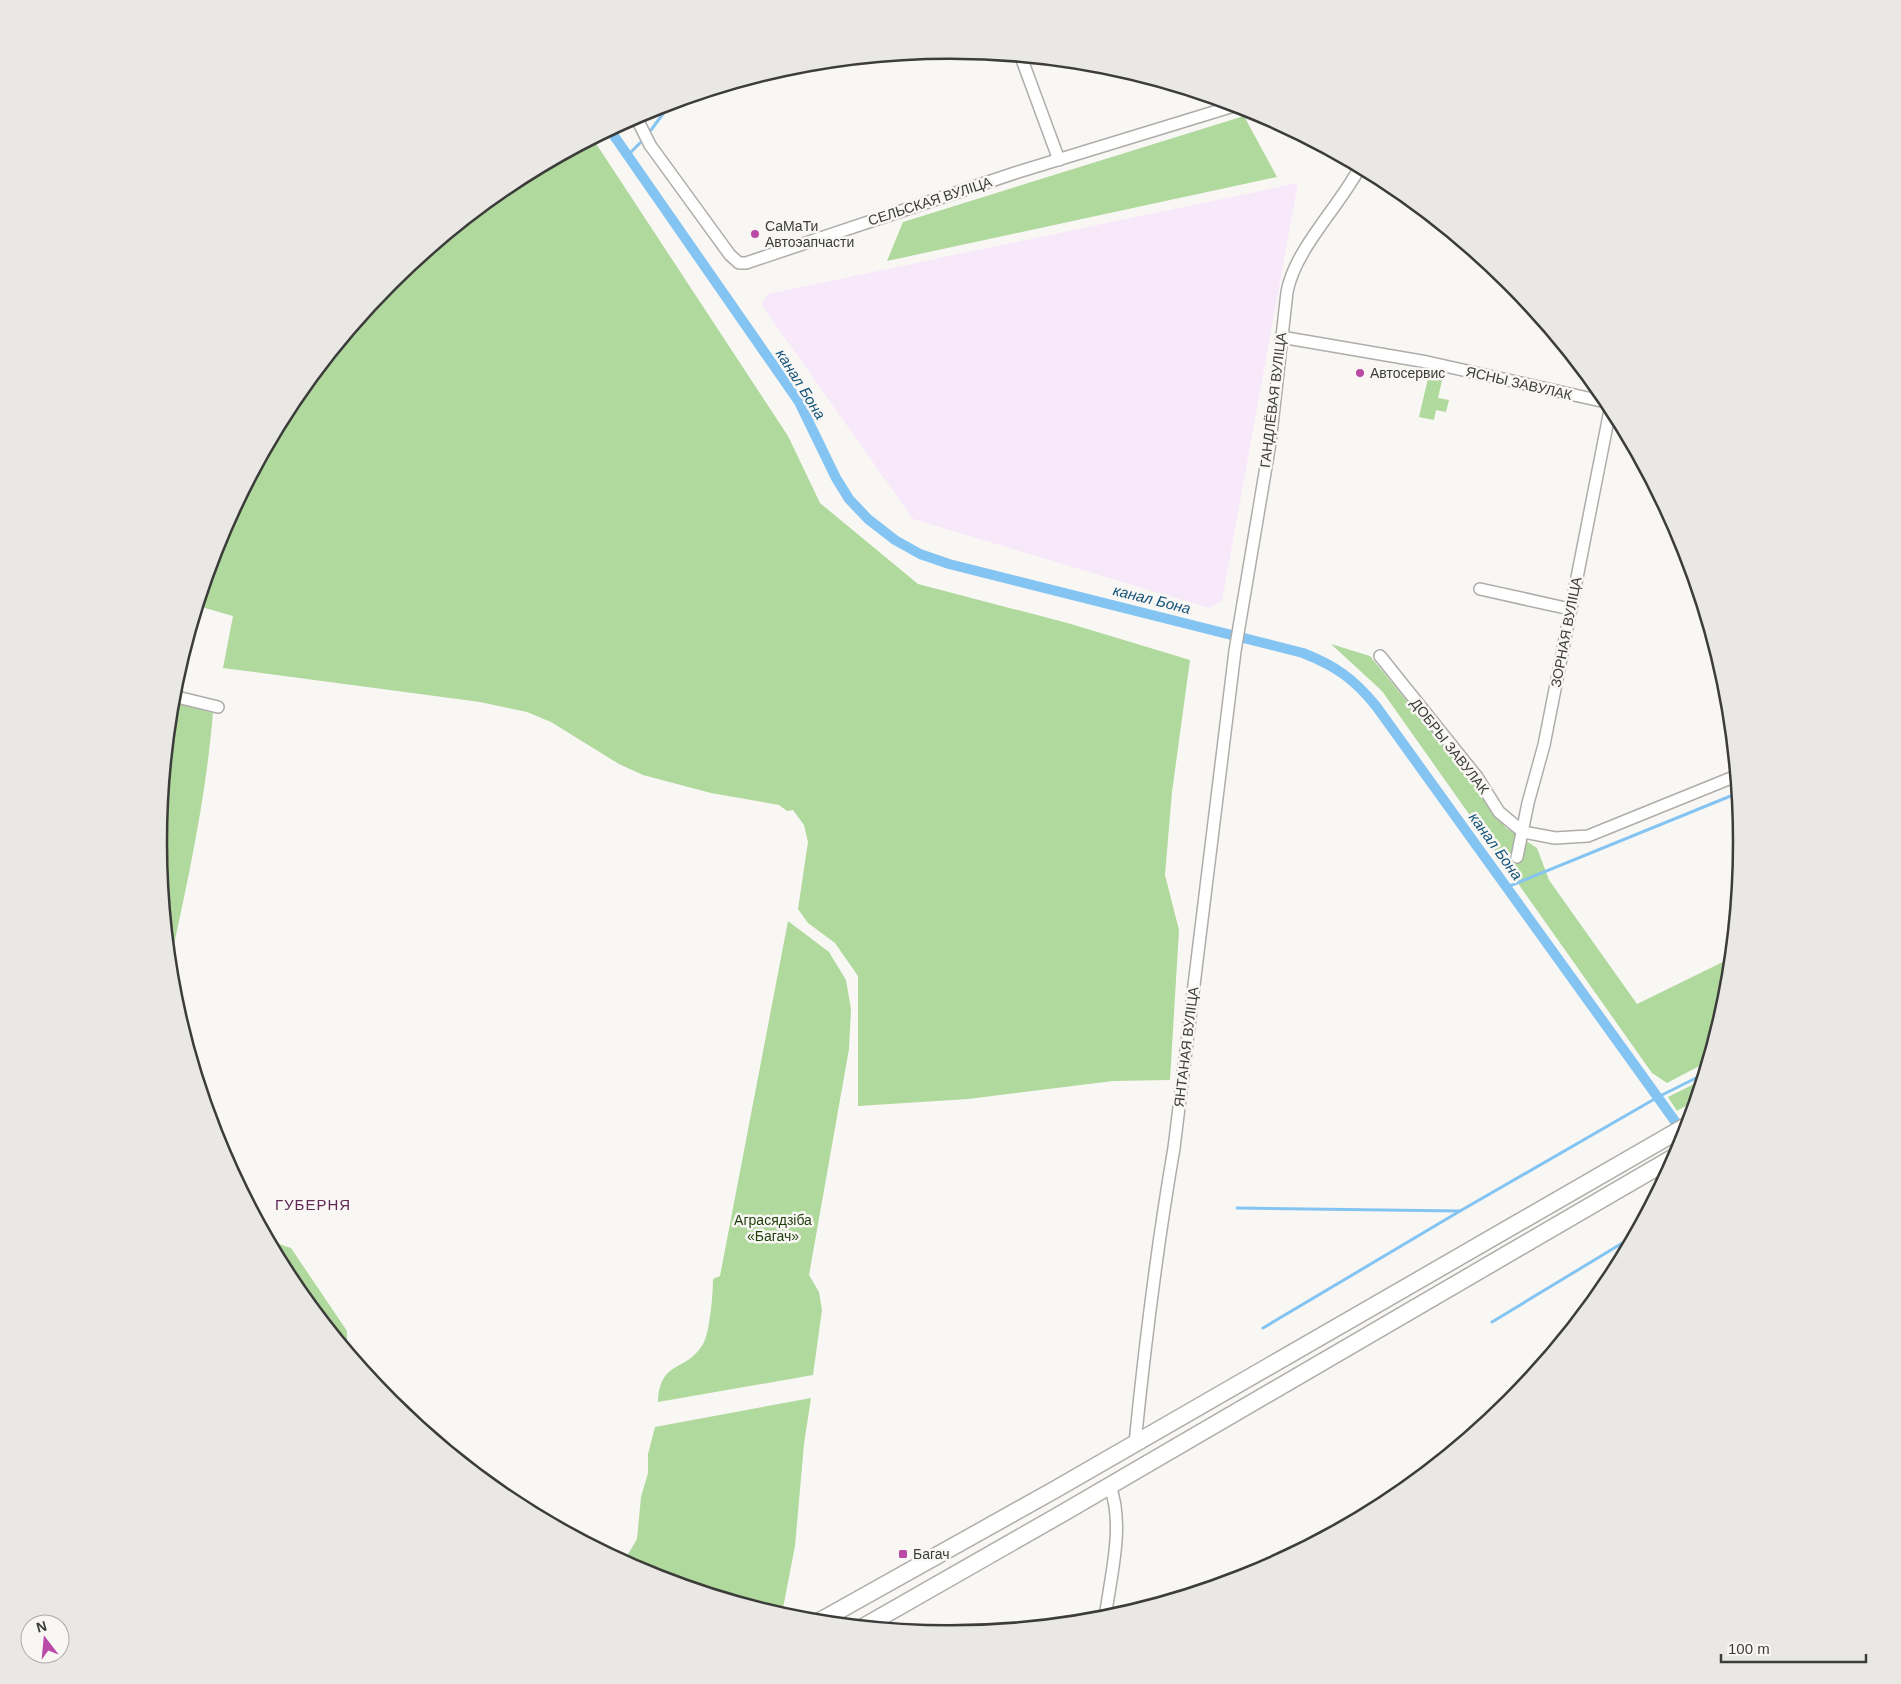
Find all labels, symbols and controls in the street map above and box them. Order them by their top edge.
street label: СЕЛЬСКАЯ ВУЛІЦА [866,173,995,229]
place label: СаМаТи Автоэапчасти [765,218,854,250]
marker: СаМаТи Автоэапчасти [749,228,761,240]
street label: ГАНДЛЁВАЯ ВУЛІЦА [1257,331,1289,469]
water label: канал Бона [773,346,829,422]
street label: ЯСНЫ ЗАВУЛАК [1464,363,1574,403]
place label: Автосервис [1370,365,1445,381]
marker: Автосервис [1354,367,1366,379]
street label: ЗОРНАЯ ВУЛІЦА [1547,575,1585,689]
water label: канал Бона [1112,581,1192,617]
street label: ДОБРЫ ЗАВУЛАК [1408,695,1493,798]
water label: канал Бона [1466,809,1526,883]
street label: ЯНТАНАЯ ВУЛІЦА [1171,985,1201,1108]
district label: ГУБЕРНЯ [275,1196,351,1213]
park label: Аграсядзіба «Багач» [734,1212,812,1244]
place label: Багач [913,1546,950,1562]
marker: Багач [897,1548,909,1560]
north arrow [20,1614,70,1664]
text: N [34,1617,48,1636]
scale bar [1721,1632,1866,1664]
text: 100 m [1728,1640,1770,1657]

